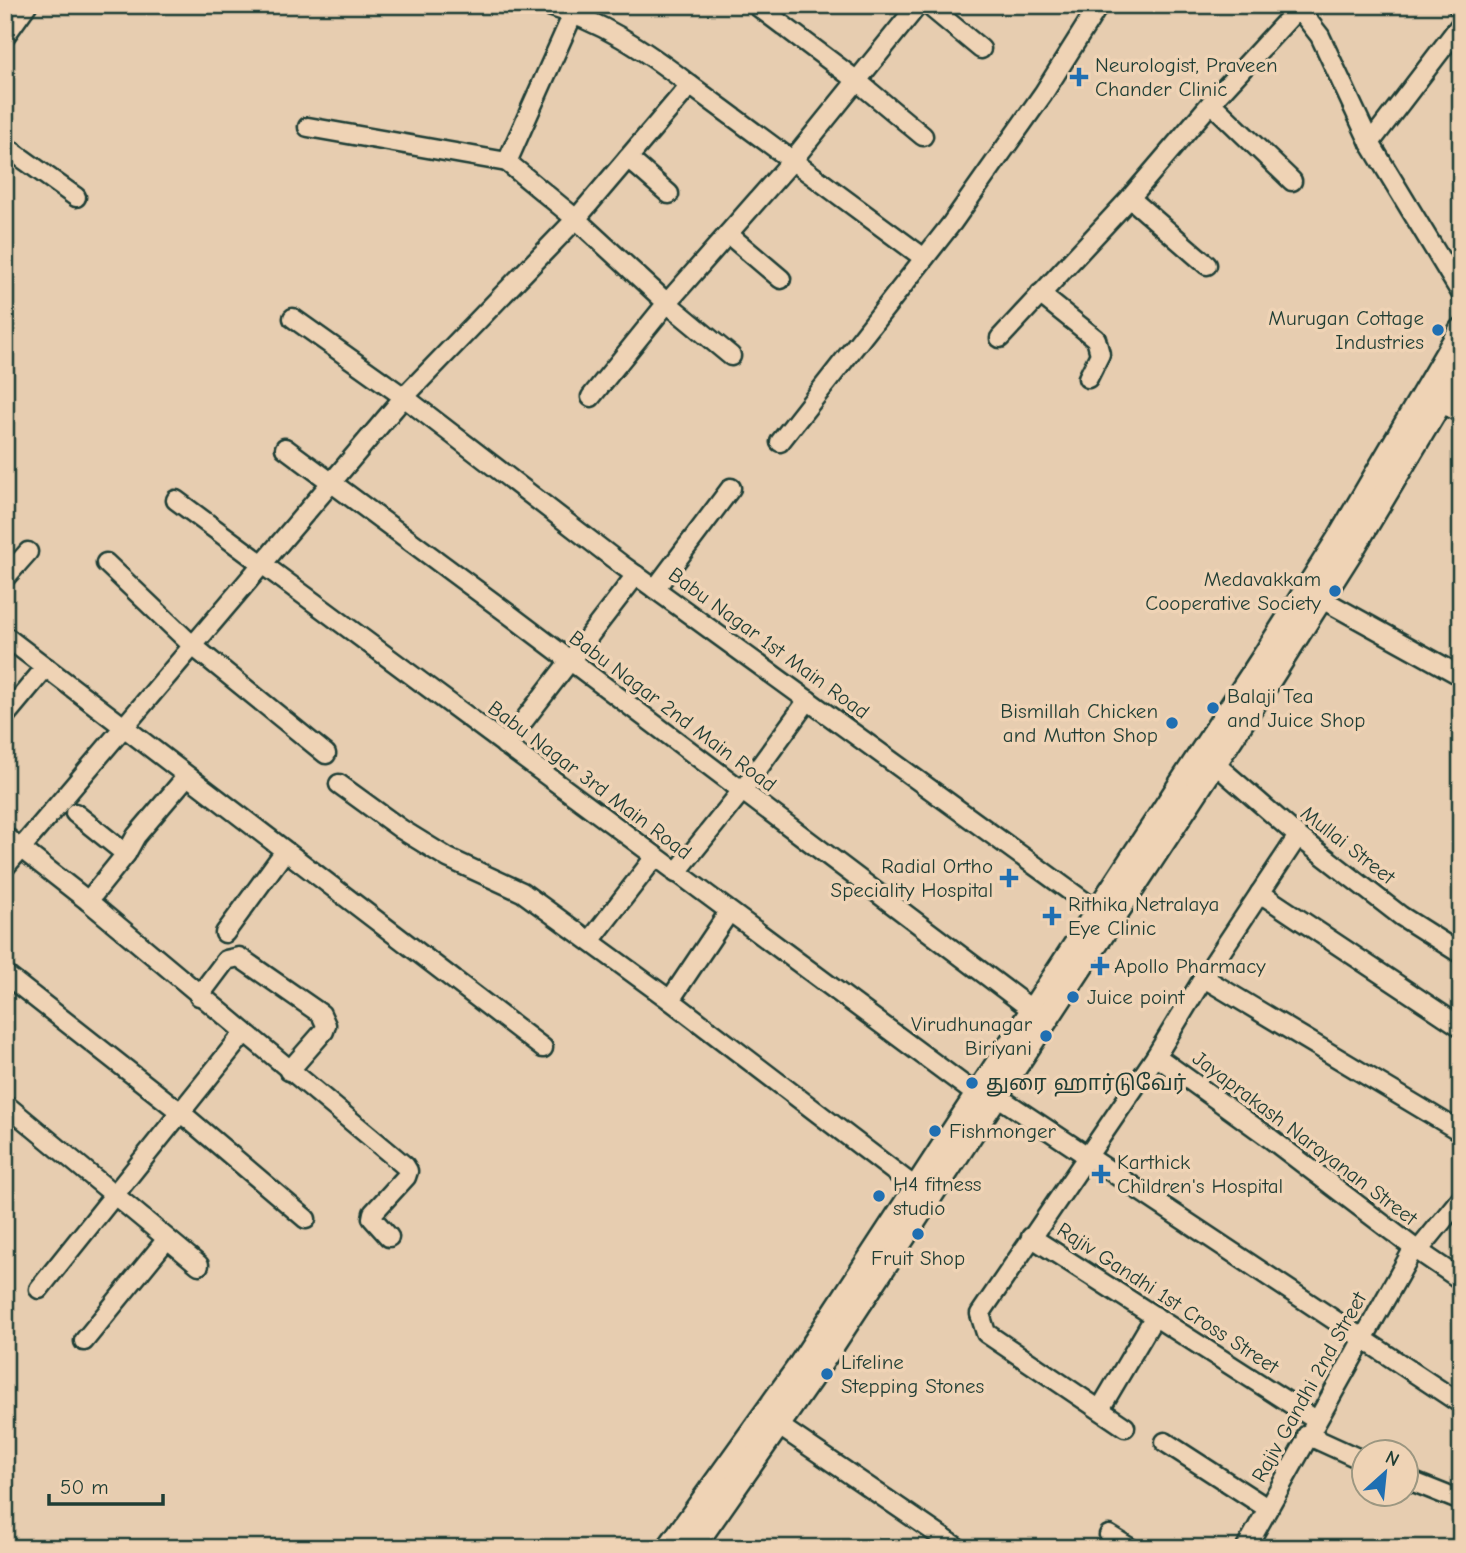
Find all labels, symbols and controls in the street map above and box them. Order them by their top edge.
place label: Neurologist, Praveen Chander Clinic [1095,53,1278,101]
marker: Neurologist, Praveen Chander Clinic [1069,67,1089,87]
place label: Murugan Cottage Industries [1268,306,1424,354]
marker: Murugan Cottage Industries [1430,322,1446,338]
street label: Babu Nagar 1st Main Road [664,562,874,724]
place label: Medavakkam Cooperative Society [1145,567,1322,615]
marker: Medavakkam Cooperative Society [1327,583,1343,599]
street label: Babu Nagar 2nd Main Road [565,625,781,797]
place label: Balaji Tea and Juice Shop [1227,684,1365,732]
street label: Babu Nagar 3rd Main Road [484,696,696,864]
place label: Bismillah Chicken and Mutton Shop [1000,699,1158,747]
marker: Balaji Tea and Juice Shop [1205,700,1221,716]
marker: Bismillah Chicken and Mutton Shop [1164,715,1180,731]
street label: Mullai Street [1296,801,1401,890]
place label: Radial Ortho Speciality Hospital [831,854,993,902]
marker: Radial Ortho Speciality Hospital [999,868,1019,888]
place label: Rithika Netralaya Eye Clinic [1068,892,1219,940]
marker: Rithika Netralaya Eye Clinic [1042,906,1062,926]
place label: Apollo Pharmacy [1114,954,1266,978]
marker: Apollo Pharmacy [1092,958,1108,974]
place label: Juice point [1087,985,1185,1009]
marker: Juice point [1065,989,1081,1005]
place label: Virudhunagar Biriyani [911,1012,1033,1060]
marker: Virudhunagar Biriyani [1038,1028,1054,1044]
street label: Jayaprakash Narayanan Street [1188,1046,1423,1231]
place label: துரை ஹார்டுவேர் [986,1071,1187,1097]
marker: துரை ஹார்டுவேர் [964,1075,980,1091]
place label: Fishmonger [949,1119,1057,1143]
marker: Fishmonger [927,1123,943,1139]
place label: Karthick Children's Hospital [1117,1150,1283,1198]
marker: Karthick Children's Hospital [1091,1164,1111,1184]
place label: H4 fitness studio [893,1172,982,1220]
marker: H4 fitness studio [871,1188,887,1204]
street label: Rajiv Gandhi 1st Cross Street [1053,1217,1284,1379]
marker: Fruit Shop [910,1226,926,1242]
place label: Fruit Shop [871,1246,965,1270]
street label: Rajiv Gandhi 2nd Street [1247,1287,1372,1486]
place label: Lifeline Stepping Stones [841,1350,984,1398]
marker: Lifeline Stepping Stones [819,1366,835,1382]
north arrow [1350,1438,1420,1508]
text: N [1382,1446,1403,1471]
scale bar [49,1462,163,1506]
text: 50 m [60,1475,109,1499]

